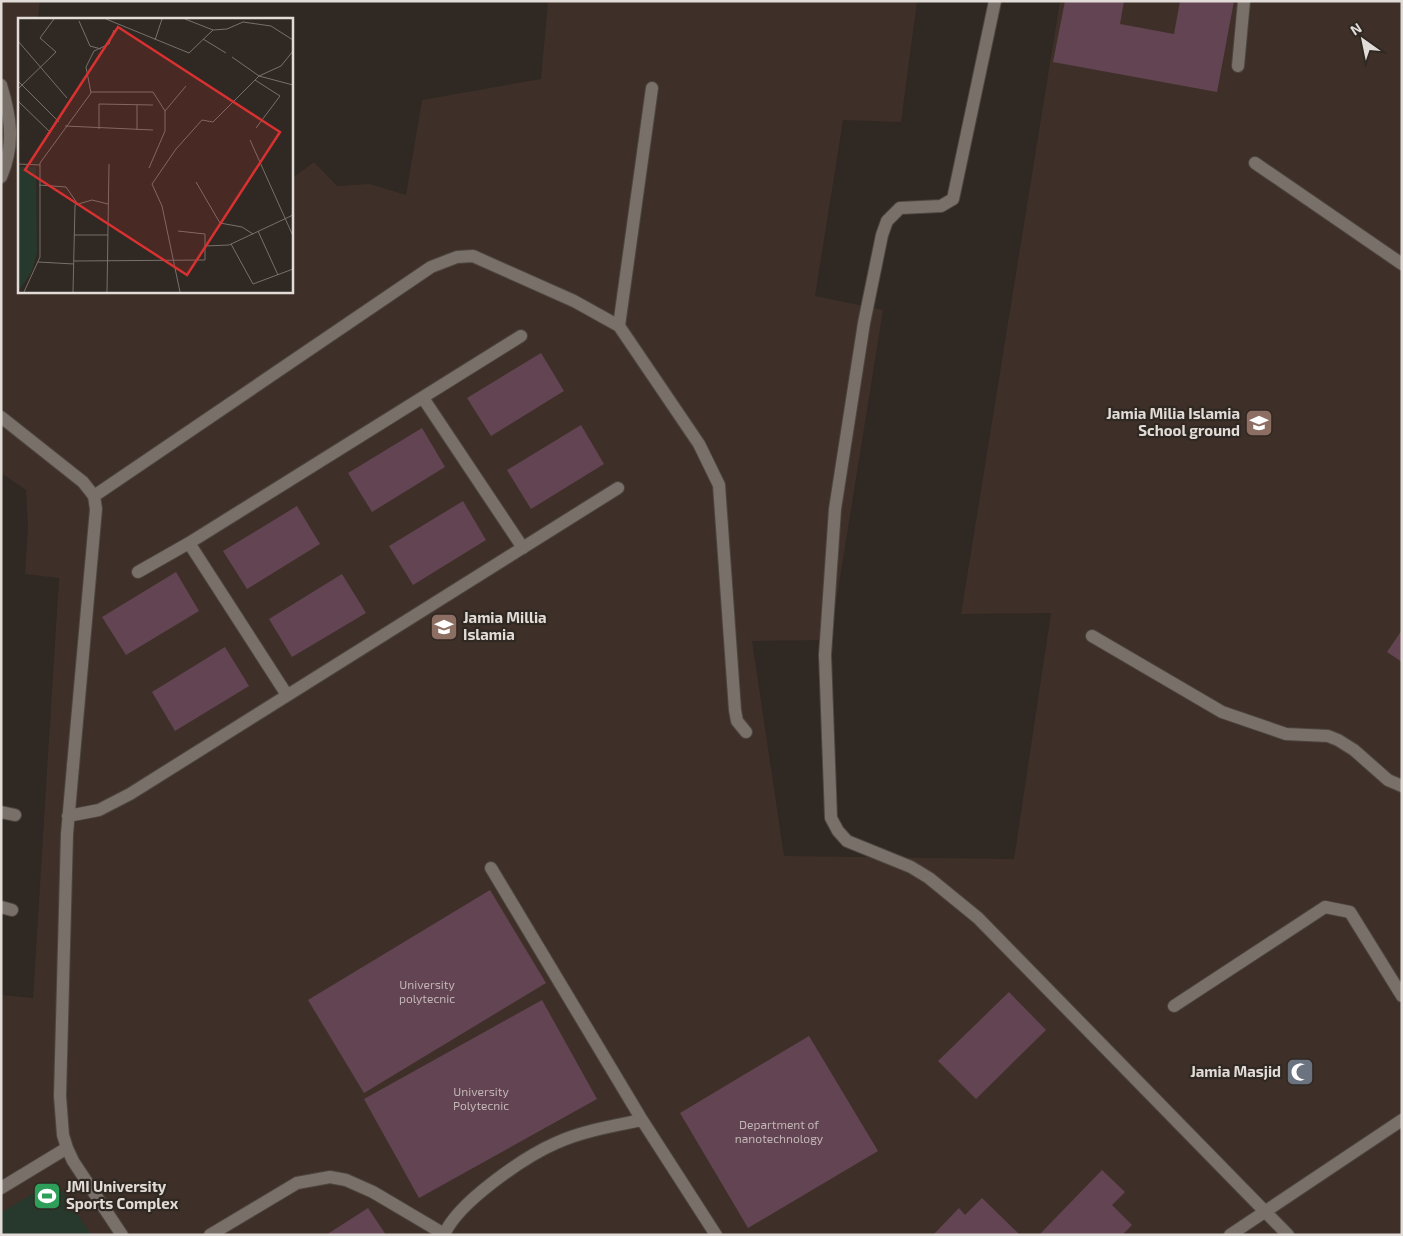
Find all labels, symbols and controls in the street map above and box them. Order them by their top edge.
north arrow [1338,15,1388,65]
inset map [18,18,292,292]
text: N [1347,19,1365,39]
place label: Jamia Milia Islamia School ground [1106,404,1240,439]
school or university icon: Jamia Milia Islamia School ground [1244,408,1274,438]
place label: Jamia Millia Islamia [463,608,547,643]
school or university icon: Jamia Millia Islamia [429,612,459,642]
house number: University polytecnic [399,977,455,1005]
mosque icon: Jamia Masjid [1285,1057,1315,1087]
place label: Jamia Masjid [1190,1062,1281,1080]
house number: University Polytecnic [453,1084,509,1112]
house number: Department of nanotechnology [735,1117,824,1145]
place label: JMI University Sports Complex [66,1177,179,1212]
sports icon: JMI University Sports Complex [32,1181,62,1211]

